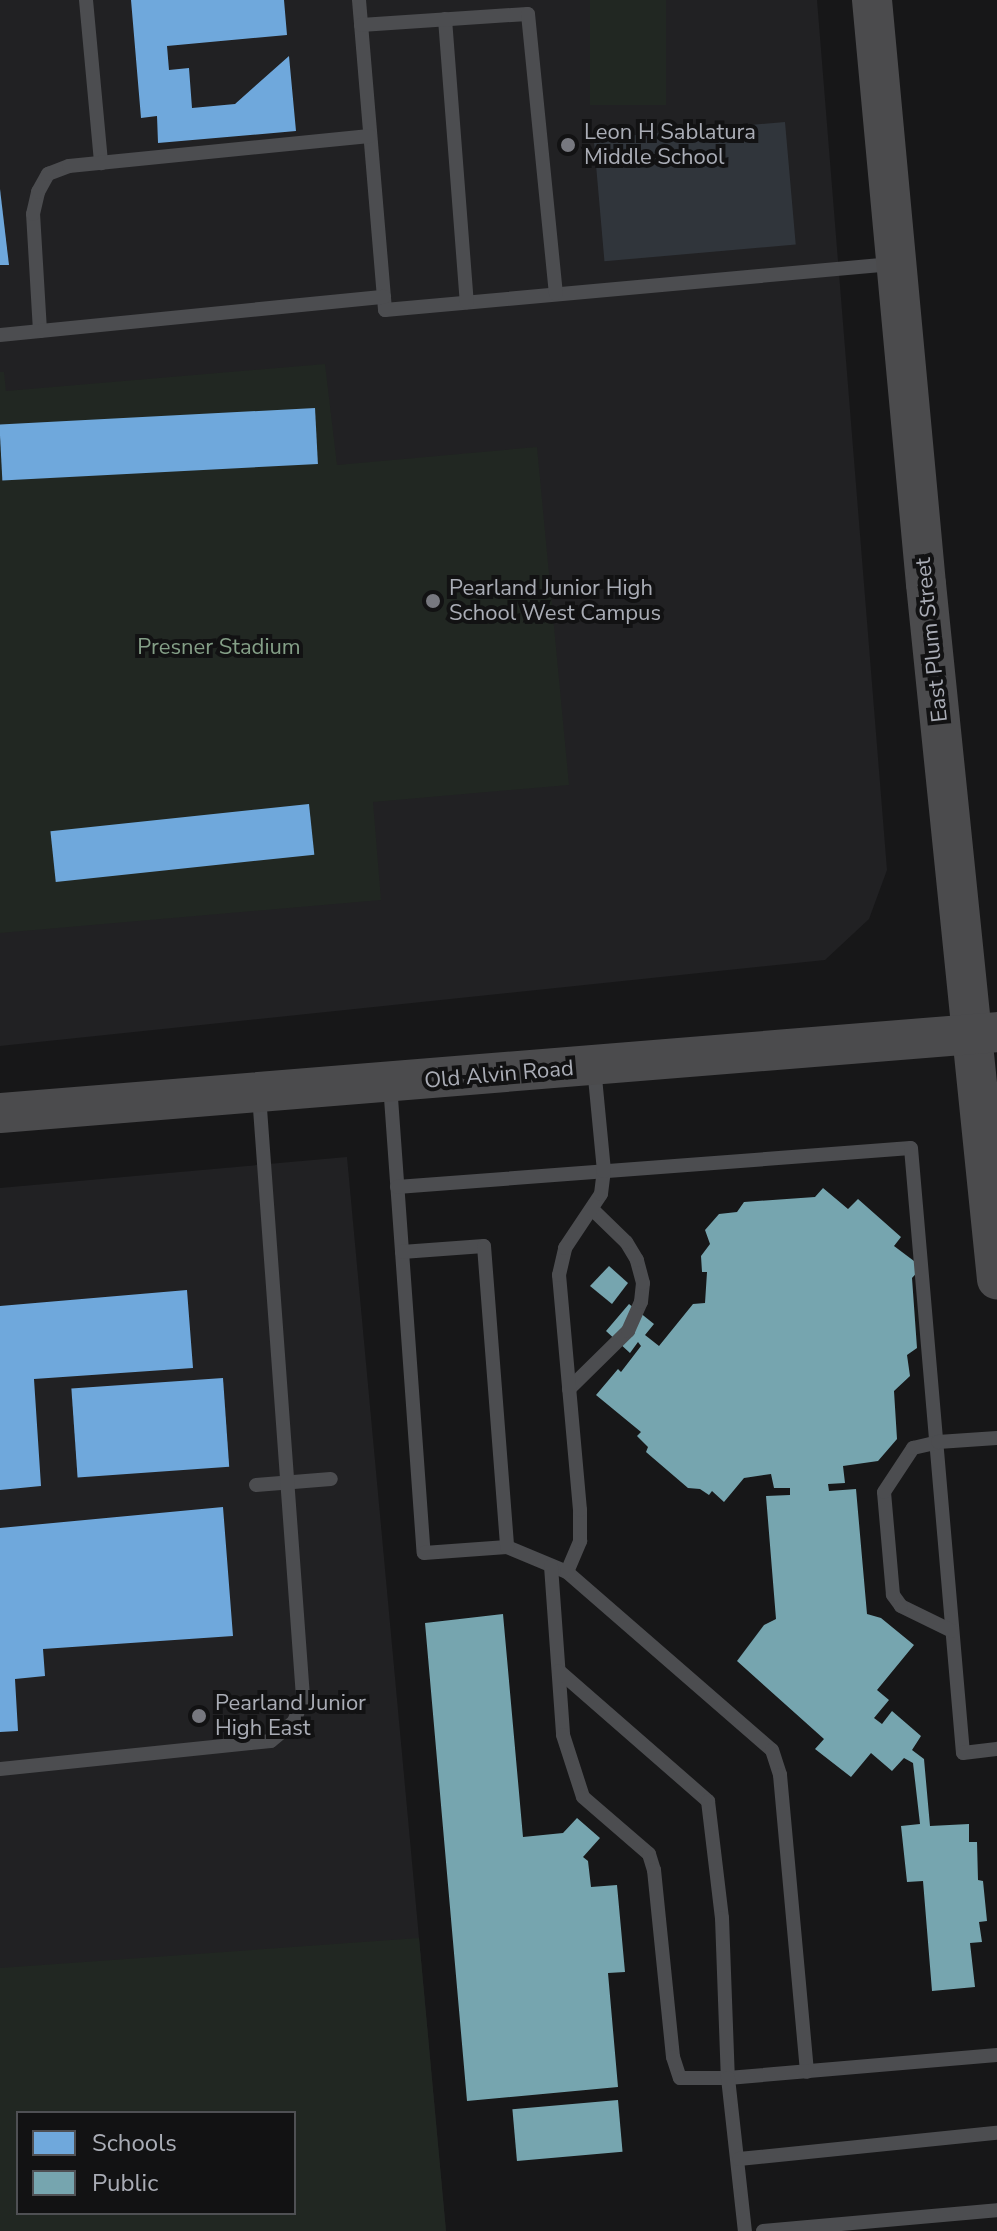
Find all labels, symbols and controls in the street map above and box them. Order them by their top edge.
place label: Leon H Sablatura Middle School [584,119,756,170]
marker: Leon H Sablatura Middle School [559,136,577,154]
street label: East Plum Street [910,556,954,724]
place label: Pearland Junior High School West Campus [449,575,661,626]
marker: Pearland Junior High School West Campus [424,592,442,610]
park label: Presner Stadium [137,635,301,661]
street label: Old Alvin Road [423,1055,575,1095]
place label: Pearland Junior High East [215,1690,366,1742]
marker: Pearland Junior High East [190,1707,208,1725]
legend [16,2111,296,2215]
text: Schools [92,2127,177,2159]
text: Public [92,2167,158,2199]

